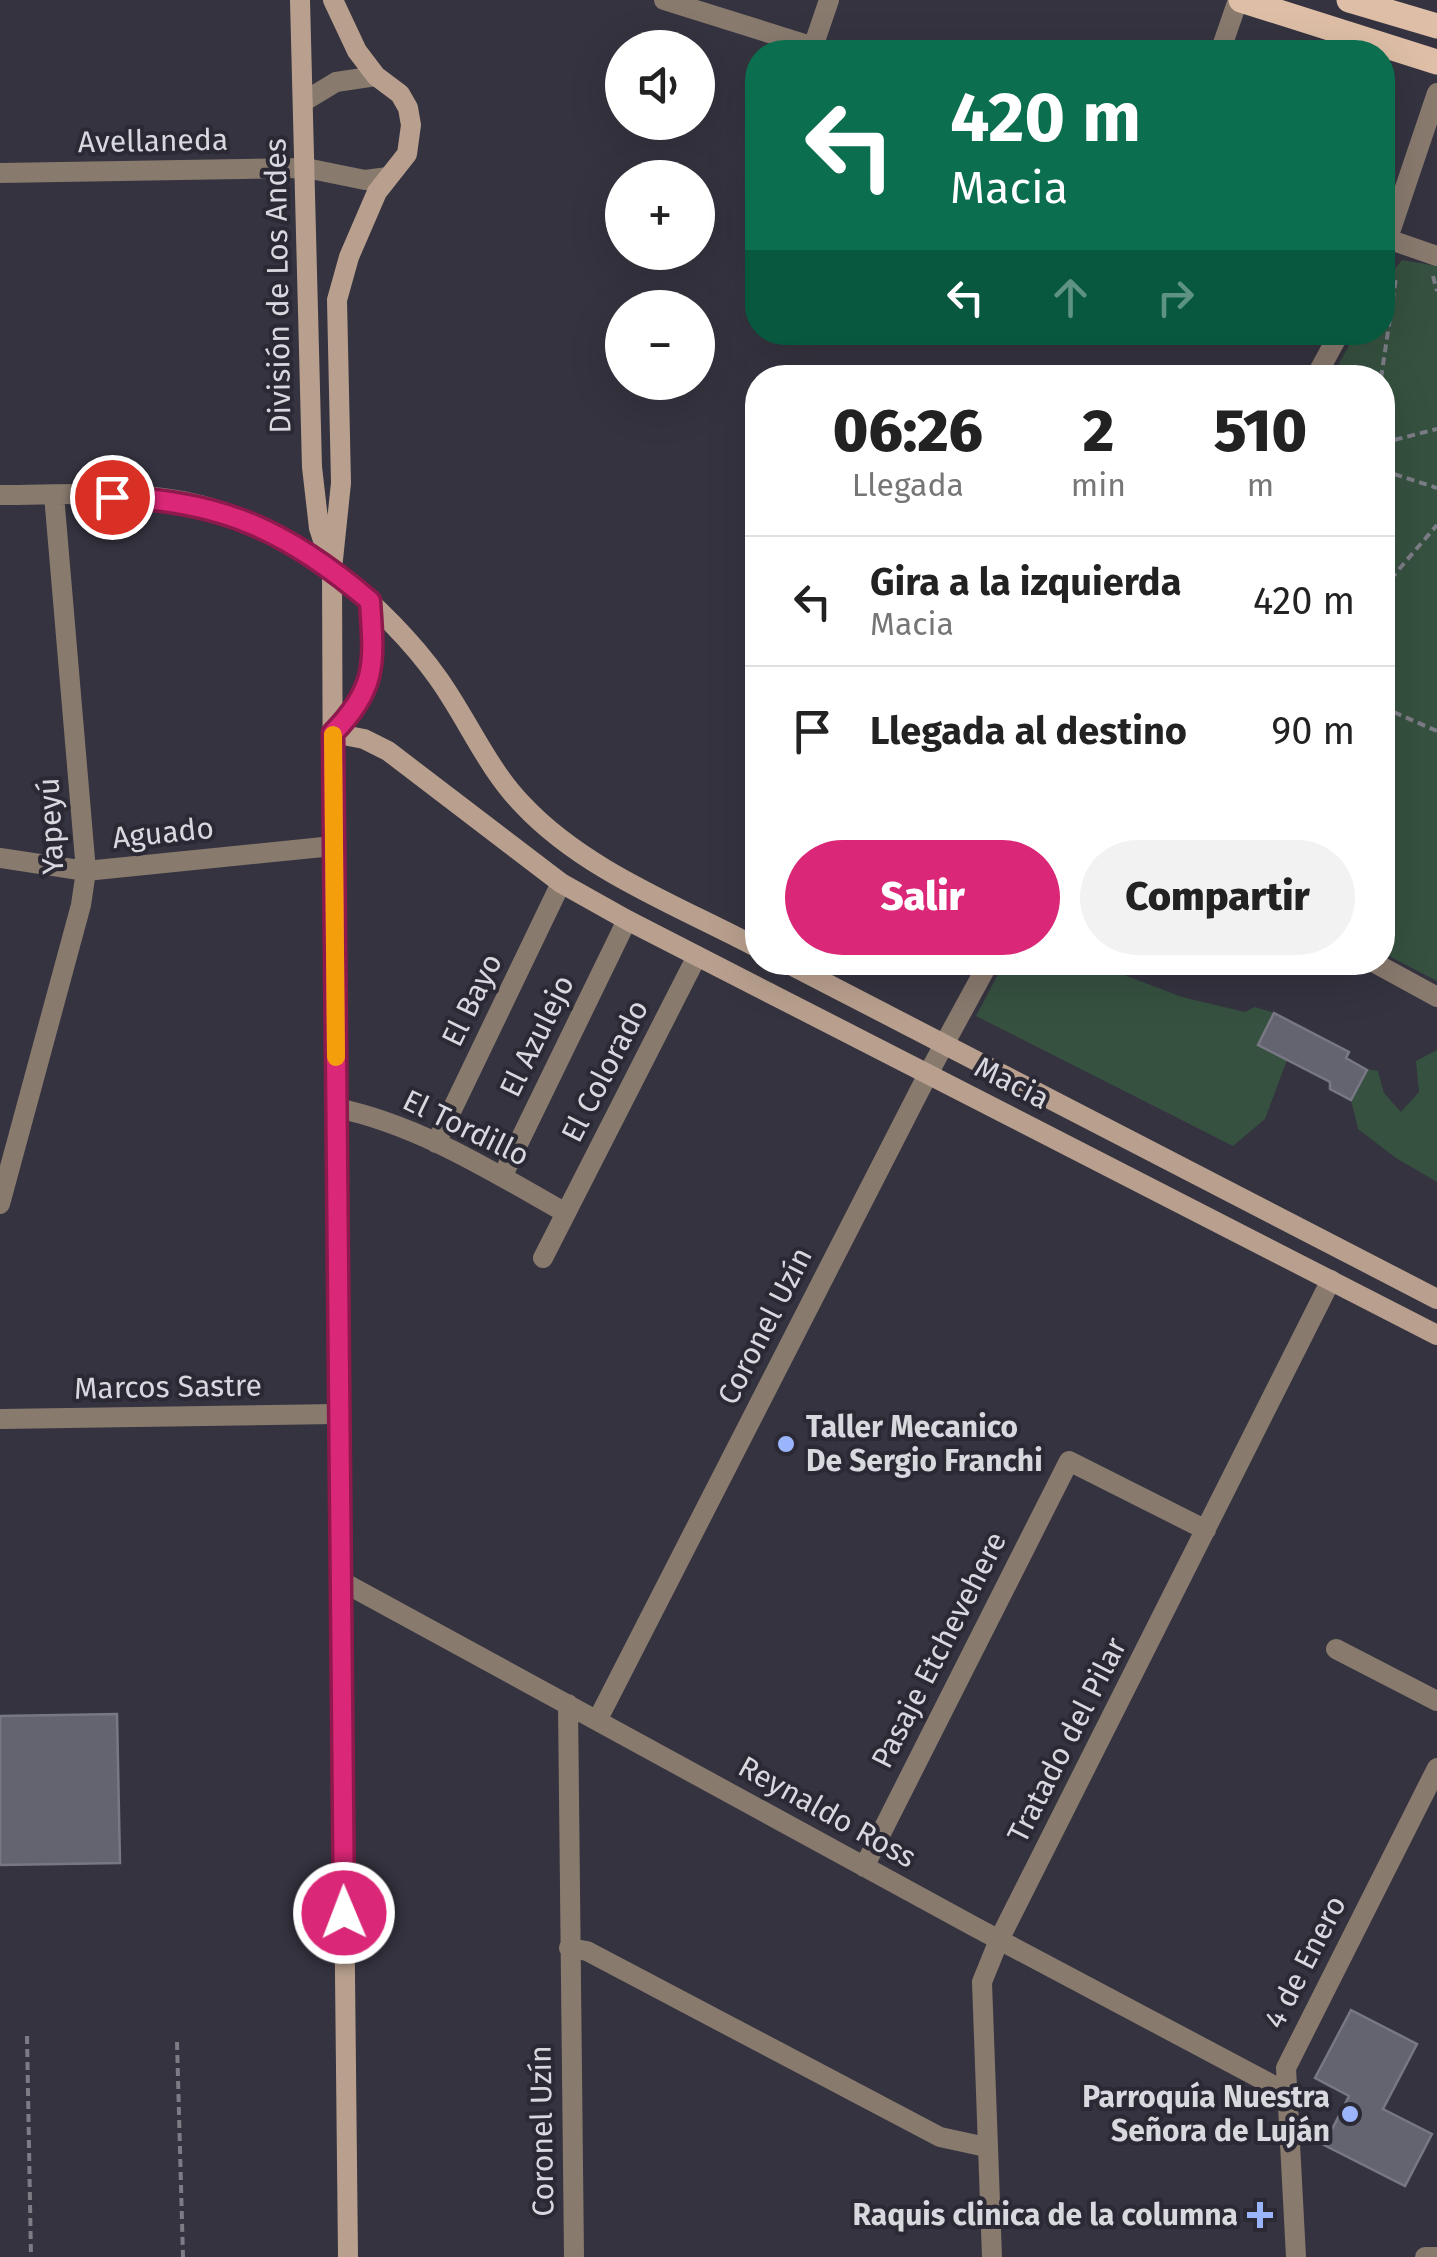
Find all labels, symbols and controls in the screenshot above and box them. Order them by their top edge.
map controls [605,30,715,400]
button: sound [605,30,715,140]
text: 420 m [950,76,1141,160]
icon: left [785,80,915,210]
street label: Avellaneda [78,122,228,160]
street label: División de Los Andes [257,138,299,434]
button: + [605,160,715,270]
text: Macia [950,161,1068,215]
icon: left [938,270,993,325]
icon: ahead [1043,270,1098,325]
icon: right [1148,270,1203,325]
button: − [605,290,715,400]
text: 06:26 [833,395,983,467]
text: 2 [1083,395,1114,467]
text: 510 [1214,395,1307,467]
pin [70,455,155,540]
text: Llegada [852,466,964,504]
text: min [1071,466,1126,504]
text: m [1247,466,1274,504]
icon: arrive [85,470,140,525]
text: Gira a la izquierda [870,559,1182,605]
icon: left [785,574,840,629]
text: 420 m [1253,578,1355,624]
text: Macia [870,605,954,643]
icon: arrive [785,704,840,759]
text: Llegada al destino [870,708,1187,754]
text: 90 m [1271,708,1355,754]
street label: Yapeyú [30,777,72,875]
street label: Aguado [111,810,215,856]
button: Salir [785,840,1060,955]
button: Compartir [1080,840,1355,955]
street label: El Bayo [434,948,510,1052]
street label: El Azulejo [492,969,582,1103]
street label: El Colorado [554,994,656,1148]
street label: Macia [969,1049,1055,1117]
street label: El Tordillo [397,1082,535,1174]
street label: Coronel Uzín [710,1241,820,1411]
street label: Marcos Sastre [74,1367,262,1407]
place label: Taller Mecanico De Sergio Franchi [806,1409,1043,1479]
marker: Taller Mecanico De Sergio Franchi [775,1433,797,1455]
street label: Pasaje Etchevehere [864,1526,1014,1774]
street label: Tratado del Pilar [1000,1631,1134,1849]
street label: Reynaldo Ross [732,1748,922,1876]
position arrow [292,1861,396,1965]
street label: 4 de Enero [1256,1890,1354,2034]
street label: Coronel Uzín [523,2045,561,2217]
place label: Parroquía Nuestra Señora de Luján [1082,2079,1330,2149]
marker: Parroquía Nuestra Señora de Luján [1339,2103,1361,2125]
place label: Raquis clinica de la columna [853,2197,1238,2233]
marker: Raquis clinica de la columna [1247,2202,1273,2228]

